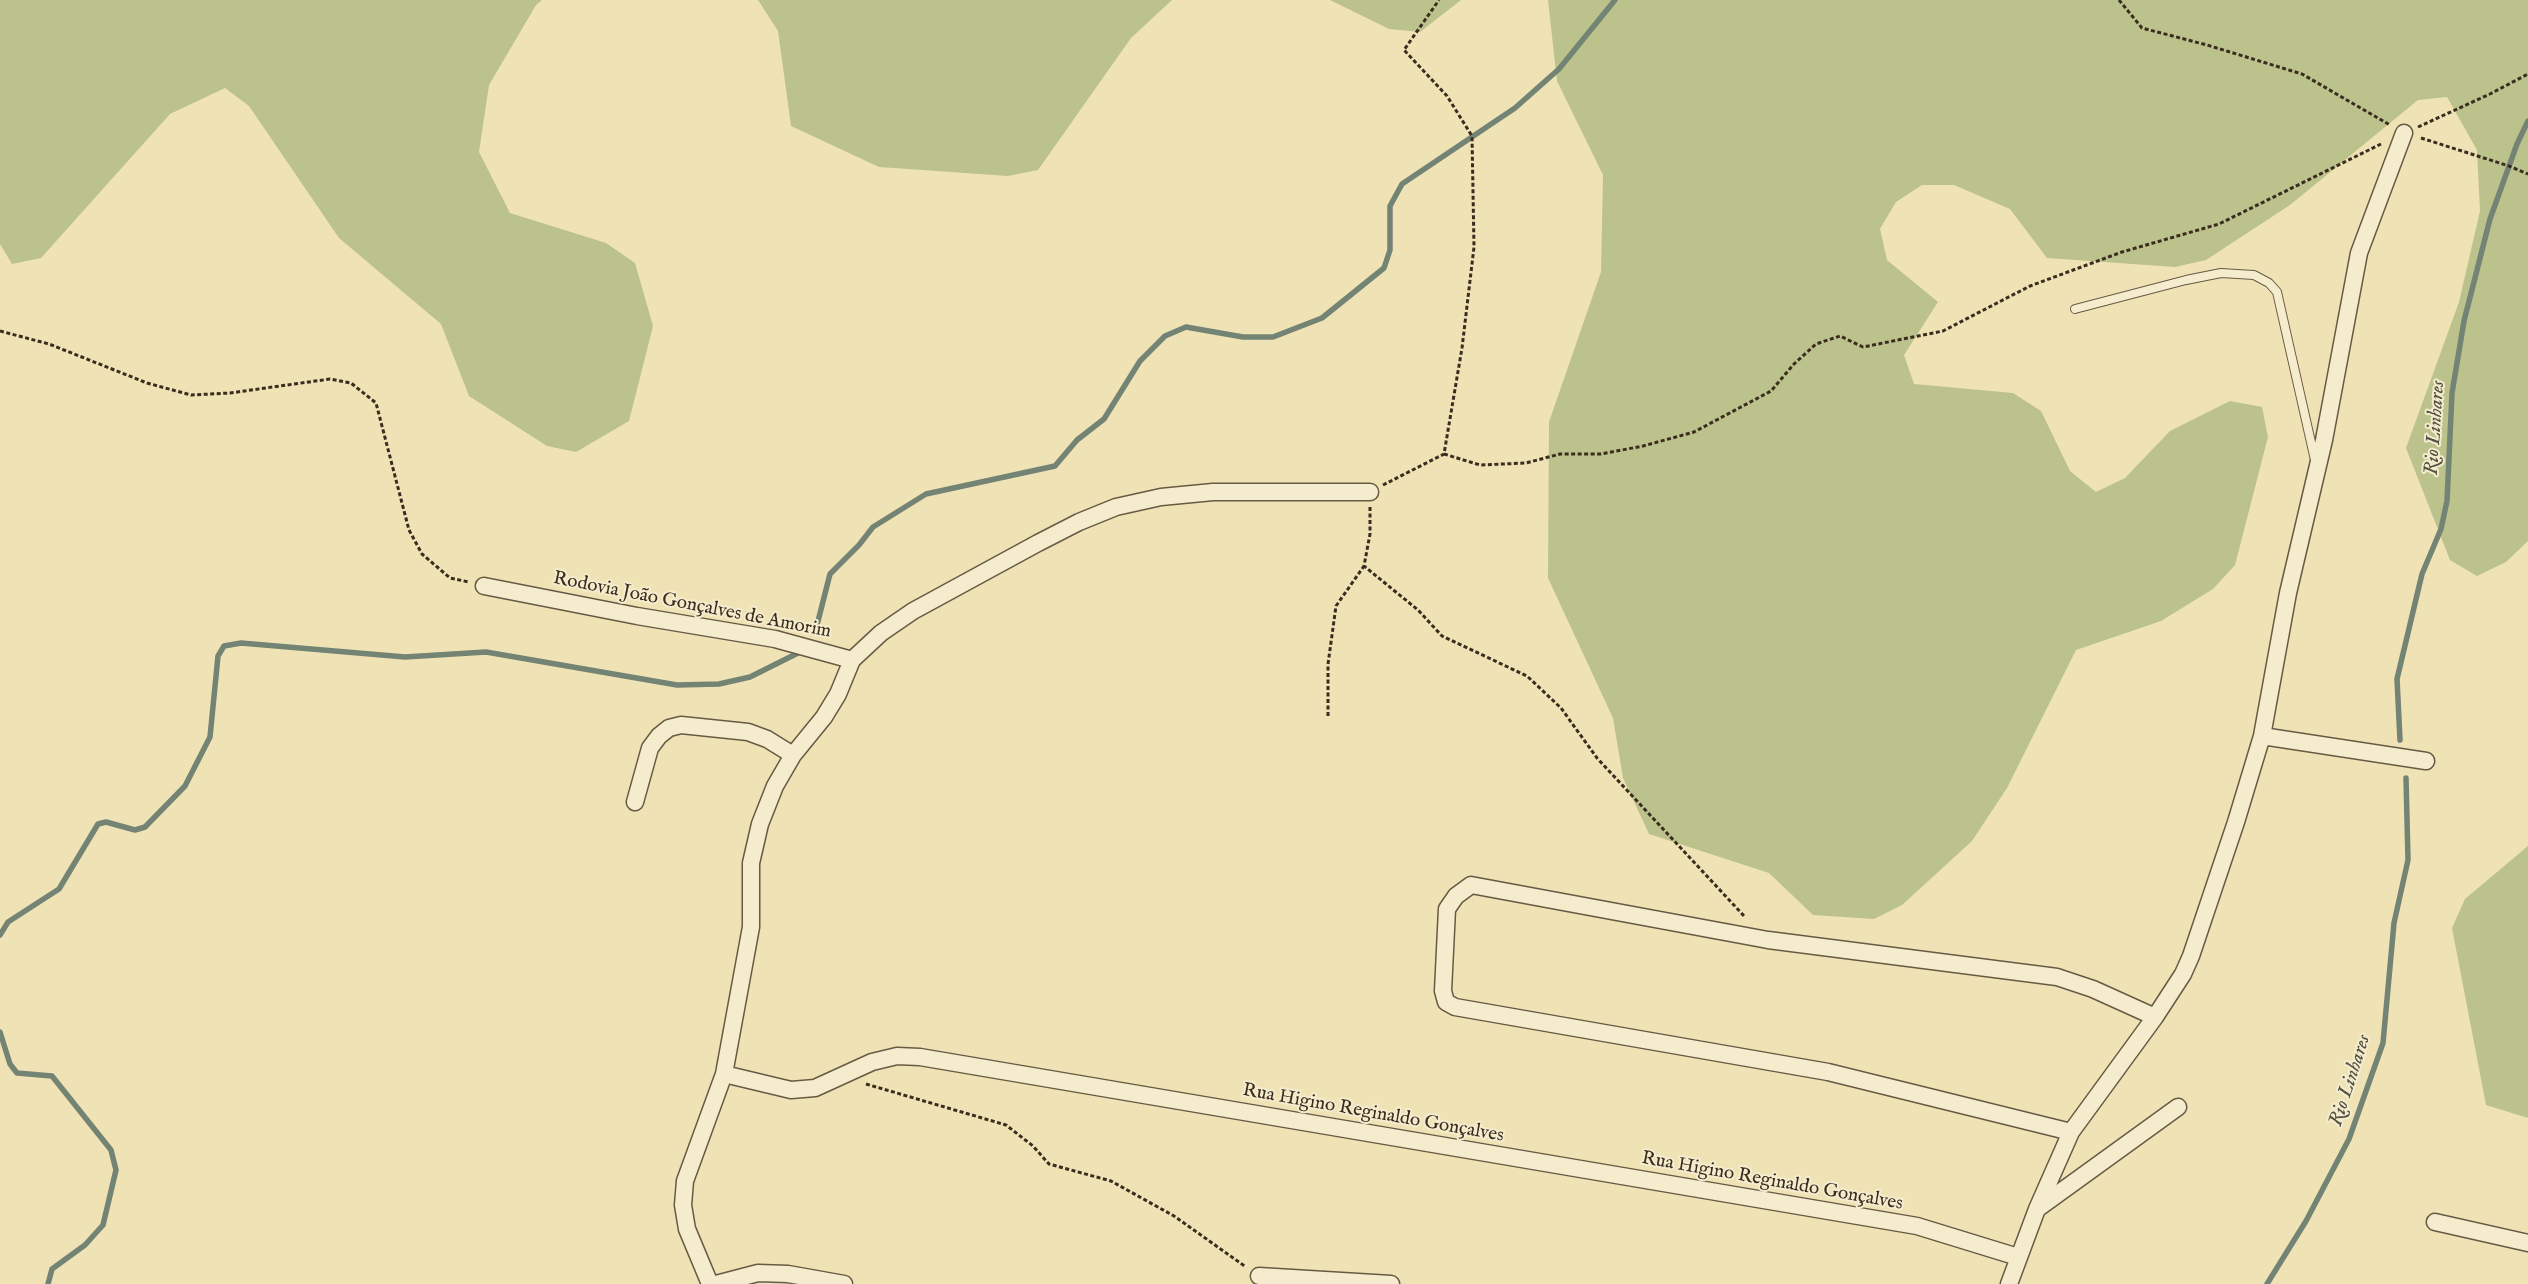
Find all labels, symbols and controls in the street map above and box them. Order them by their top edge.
water label: Rio Linhares [2421,380,2451,476]
street label: Rodovia João Gonçalves de Amorim [551,568,833,644]
water label: Rio Linhares [2325,1032,2377,1130]
street label: Rua Higino Reginaldo Gonçalves [1241,1080,1505,1148]
street label: Rua Higino Reginaldo Gonçalves [1640,1148,1904,1216]

